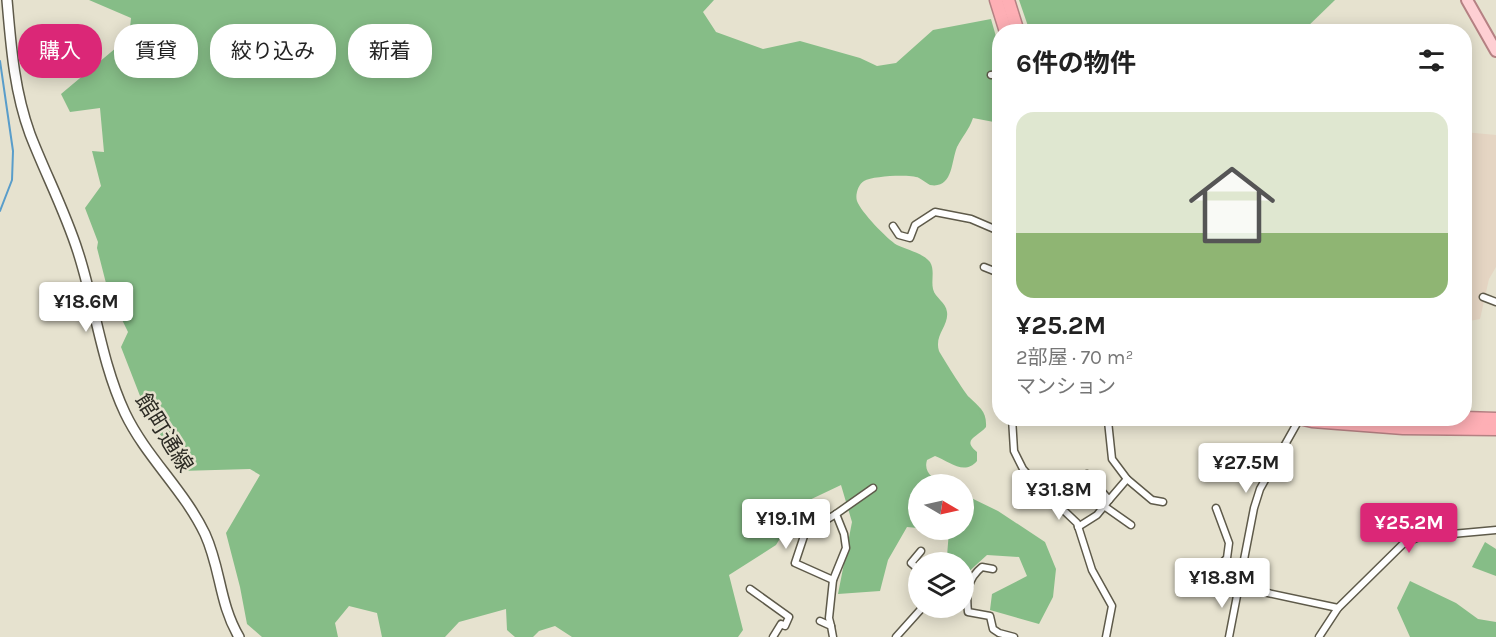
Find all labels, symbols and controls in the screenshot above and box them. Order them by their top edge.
chip: 購入 [18,24,102,78]
chip: 賃貸 [114,24,198,78]
chip: 絞り込み [210,24,336,78]
chip: 新着 [348,24,432,78]
icon: filters [1415,44,1448,77]
text: 6件の物件 [1016,48,1136,79]
icon: home [1178,151,1286,259]
pin: ¥18.6M [37,282,135,333]
text: ¥18.6M [53,290,119,313]
text: ¥25.2M [1016,310,1106,341]
text: 2部屋 · 70 m² [1016,346,1133,369]
text: マンション [1016,375,1116,398]
street label: 館町通線 [130,389,198,477]
pin: ¥27.5M [1197,443,1295,494]
text: ¥27.5M [1212,451,1280,474]
pin: ¥31.8M [1010,470,1108,521]
north arrow [908,474,974,540]
map controls [908,474,974,618]
text: ¥31.8M [1026,478,1092,501]
pin: ¥19.1M [737,499,835,550]
pin: ¥25.2M [1360,503,1458,554]
text: ¥19.1M [756,507,816,530]
text: ¥25.2M [1374,511,1444,534]
button: layers [908,552,974,618]
pin: ¥18.8M [1173,558,1271,609]
text: ¥18.8M [1189,566,1255,589]

